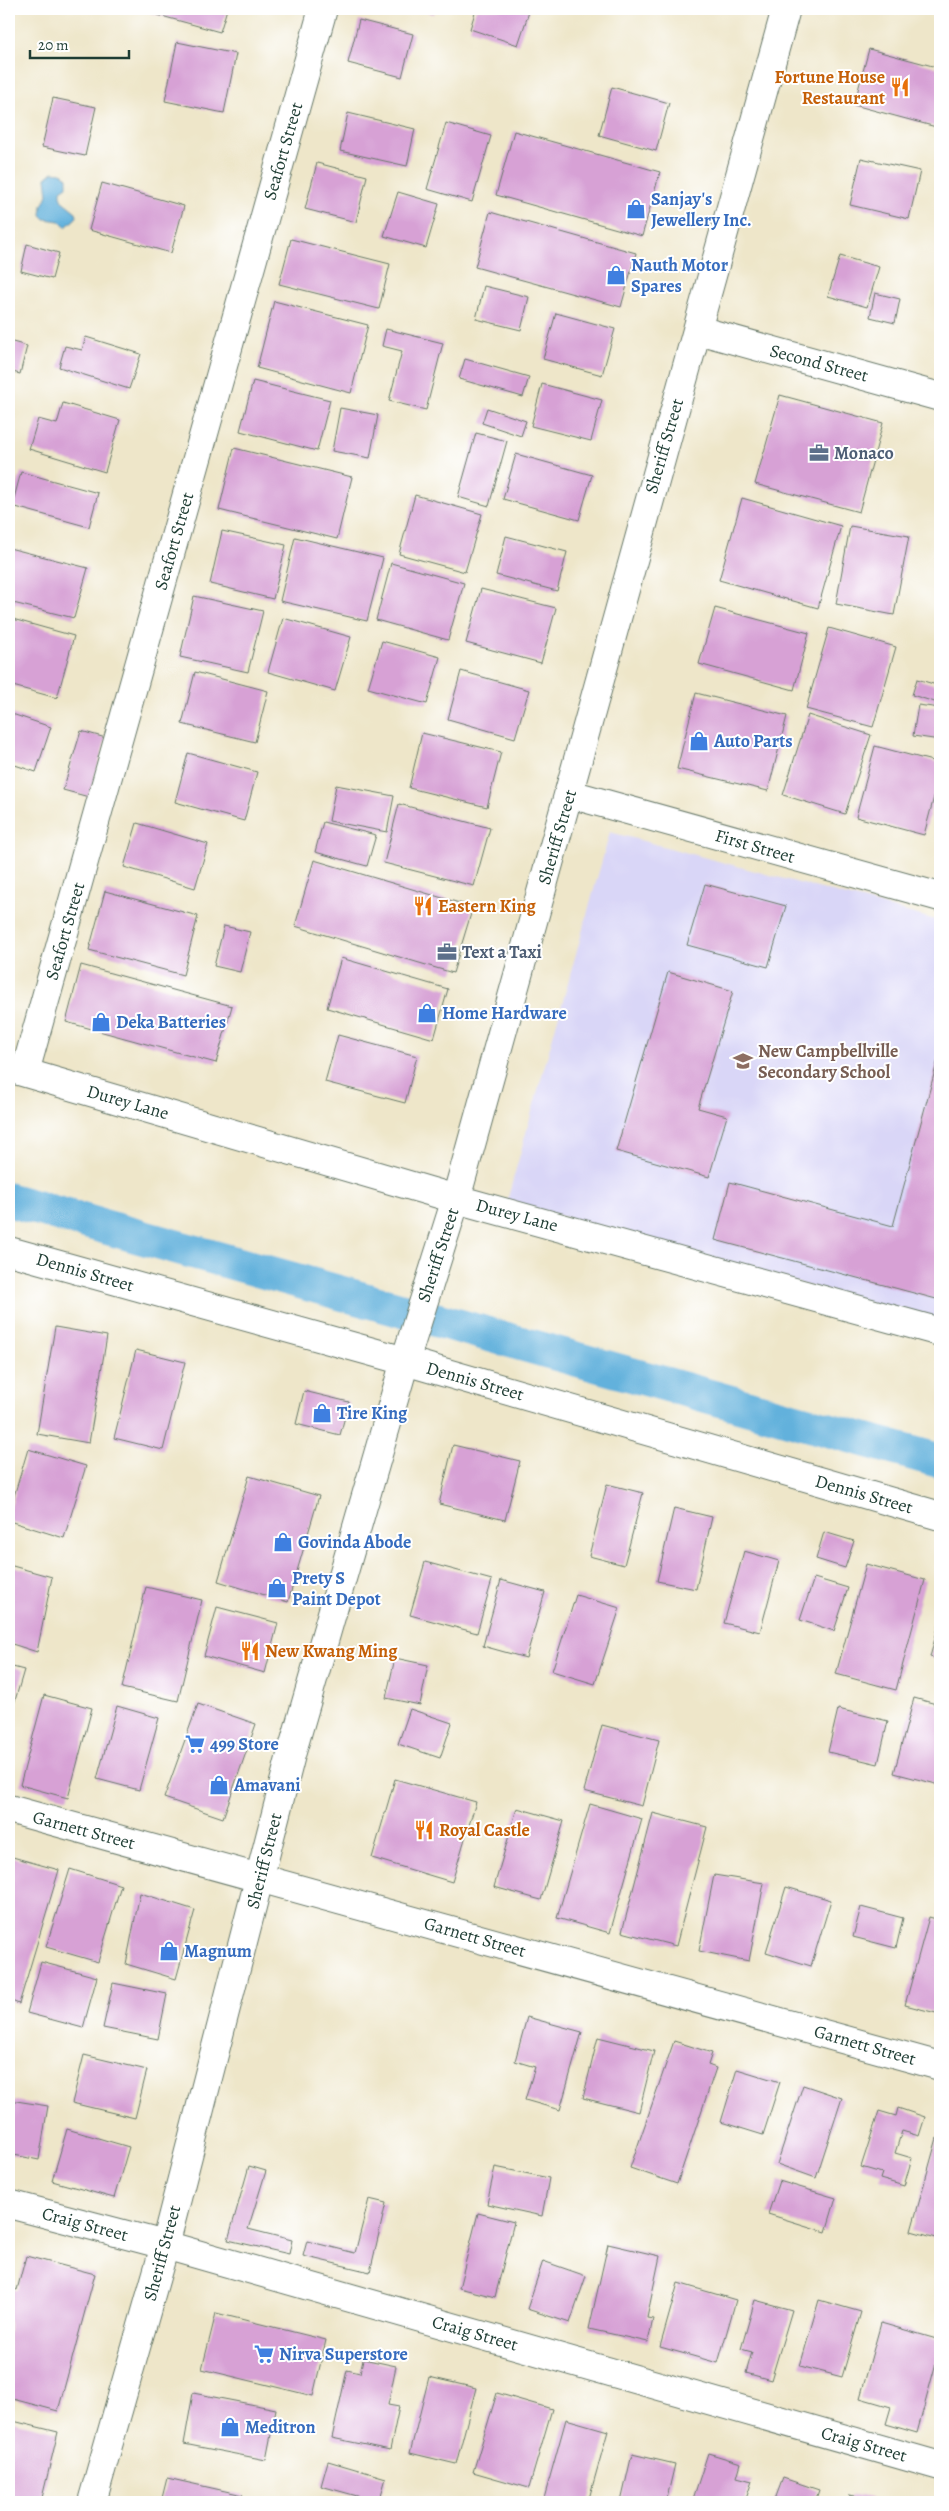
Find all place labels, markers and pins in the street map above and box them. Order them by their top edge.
place label: Fortune House Restaurant [774,65,885,110]
restaurant icon: Fortune House Restaurant [889,76,911,98]
place label: Sanjay's Jewellery Inc. [651,187,752,232]
shop icon: Sanjay's Jewellery Inc. [625,198,647,220]
place label: Nauth Motor Spares [631,253,729,298]
shop icon: Nauth Motor Spares [605,264,627,286]
place label: Monaco [834,441,894,465]
office icon: Monaco [808,442,830,464]
place label: Auto Parts [713,729,793,753]
shop icon: Auto Parts [688,730,710,752]
place label: Eastern King [438,894,537,918]
restaurant icon: Eastern King [412,895,434,917]
place label: Text a Taxi [462,940,542,964]
office icon: Text a Taxi [436,941,458,963]
place label: Home Hardware [442,1001,567,1025]
shop icon: Home Hardware [416,1002,438,1024]
place label: Deka Batteries [116,1010,226,1034]
shop icon: Deka Batteries [90,1011,112,1033]
place label: New Campbellville Secondary School [758,1039,898,1084]
school or university icon: New Campbellville Secondary School [732,1050,754,1072]
place label: Tire King [337,1401,408,1425]
shop icon: Tire King [311,1402,333,1424]
place label: Govinda Abode [298,1530,411,1554]
shop icon: Govinda Abode [272,1531,294,1553]
place label: Prety S Paint Depot [292,1566,381,1611]
shop icon: Prety S Paint Depot [266,1577,288,1599]
place label: New Kwang Ming [265,1639,398,1663]
restaurant icon: New Kwang Ming [239,1640,261,1662]
place label: 499 Store [210,1732,279,1756]
supermarket icon: 499 Store [184,1733,206,1755]
place label: Amavani [233,1773,301,1797]
shop icon: Amavani [208,1774,230,1796]
place label: Royal Castle [439,1818,530,1842]
restaurant icon: Royal Castle [413,1819,435,1841]
place label: Magnum [184,1939,252,1963]
shop icon: Magnum [158,1940,180,1962]
place label: Nirva Superstore [279,2342,408,2366]
supermarket icon: Nirva Superstore [253,2343,275,2365]
place label: Meditron [245,2415,316,2439]
shop icon: Meditron [219,2416,241,2438]

